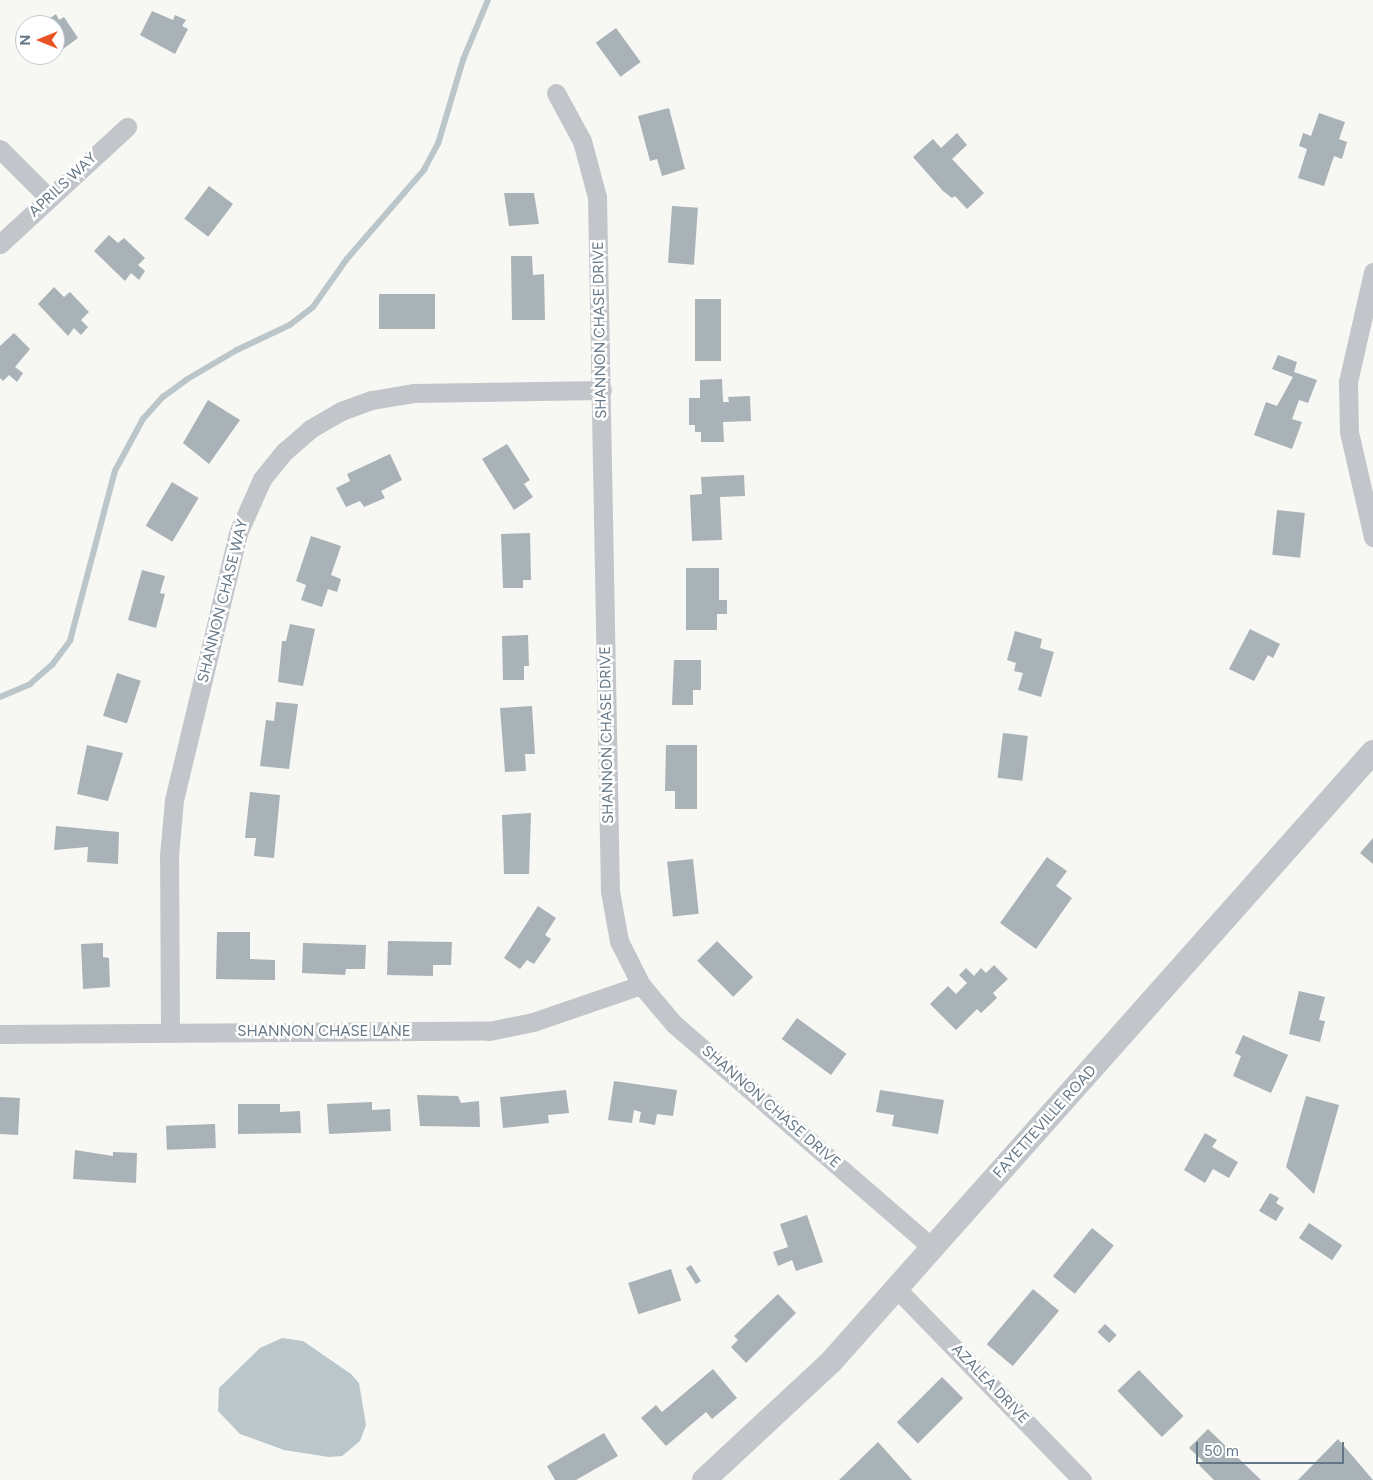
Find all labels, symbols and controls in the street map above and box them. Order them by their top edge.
north arrow [15,15,65,65]
text: N [17,35,34,45]
street label: APRILS WAY [25,149,101,221]
street label: SHANNON CHASE DRIVE [589,241,611,419]
street label: SHANNON CHASE WAY [194,517,252,685]
street label: SHANNON CHASE DRIVE [596,646,618,824]
street label: SHANNON CHASE LANE [237,1023,411,1041]
street label: SHANNON CHASE DRIVE [698,1042,844,1172]
street label: FAYETTEVILLE ROAD [990,1062,1100,1182]
street label: AZALEA DRIVE [948,1341,1032,1427]
scale bar [1198,1432,1346,1464]
text: 50 m [1204,1442,1239,1460]

